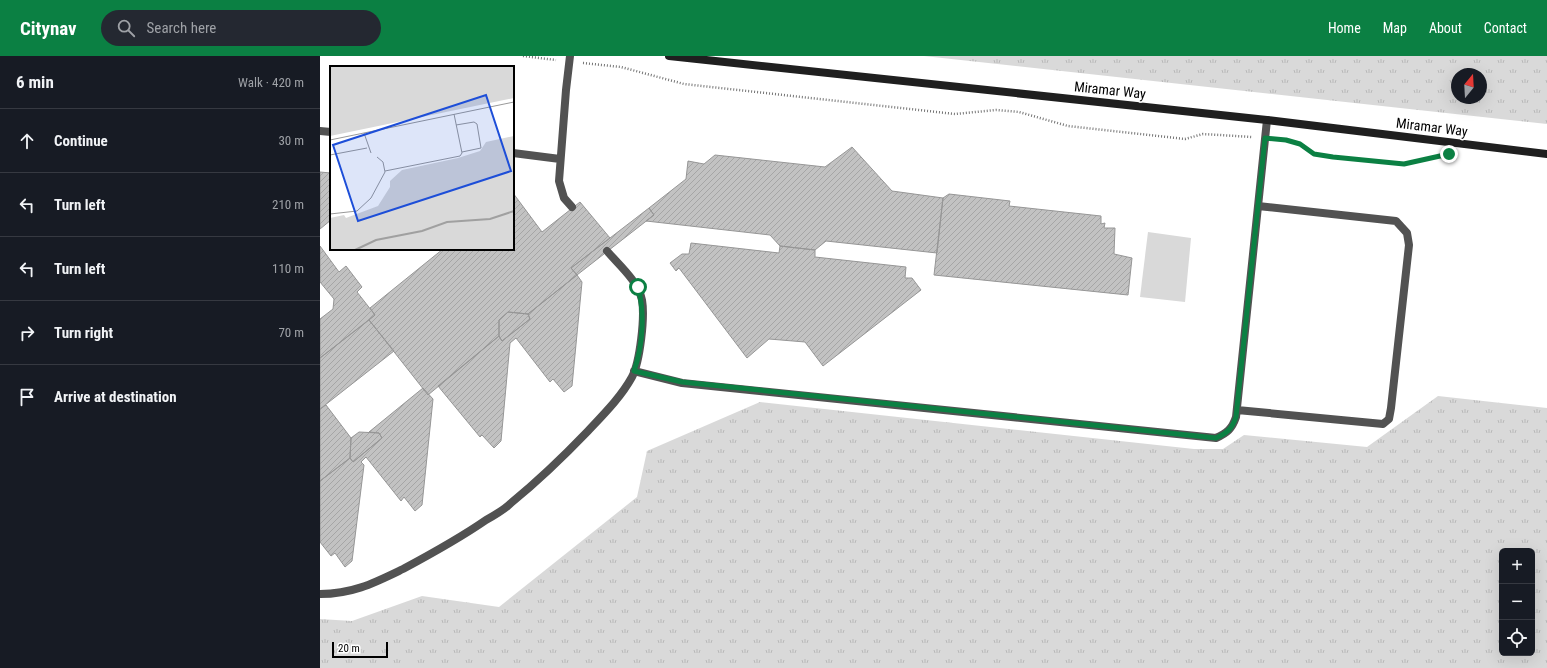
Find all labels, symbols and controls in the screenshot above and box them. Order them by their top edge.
search box [101,10,381,46]
text: Citynav [20,17,77,40]
icon: search [115,17,137,39]
text: Search here [147,19,216,37]
text: Home [1328,20,1361,36]
text: Map [1383,20,1407,36]
text: About [1429,20,1462,36]
text: Contact [1484,20,1527,36]
inset map [330,66,514,250]
north arrow [1451,68,1487,104]
text: 6 min [16,72,54,92]
text: Walk · 420 m [238,75,304,90]
street label: Miramar Way [1073,78,1147,102]
street label: Miramar Way [1395,115,1469,139]
icon: ahead [16,130,38,152]
text: Continue [54,132,108,150]
text: 30 m [278,133,304,148]
route end [1440,145,1458,163]
icon: left [16,194,38,216]
text: Turn left [54,196,105,214]
text: 210 m [272,197,304,212]
icon: left [16,258,38,280]
text: Turn left [54,260,105,278]
text: 110 m [272,261,304,276]
route start [629,278,647,296]
icon: right [16,322,38,344]
text: Turn right [54,324,113,342]
text: 70 m [278,325,304,340]
icon: arrive [16,386,38,408]
text: Arrive at destination [54,388,177,406]
map controls [1499,548,1535,656]
button: + [1499,548,1535,584]
button: − [1499,584,1535,620]
button: locate [1499,620,1535,656]
scale bar [332,640,388,659]
text: 20 m [338,642,360,655]

